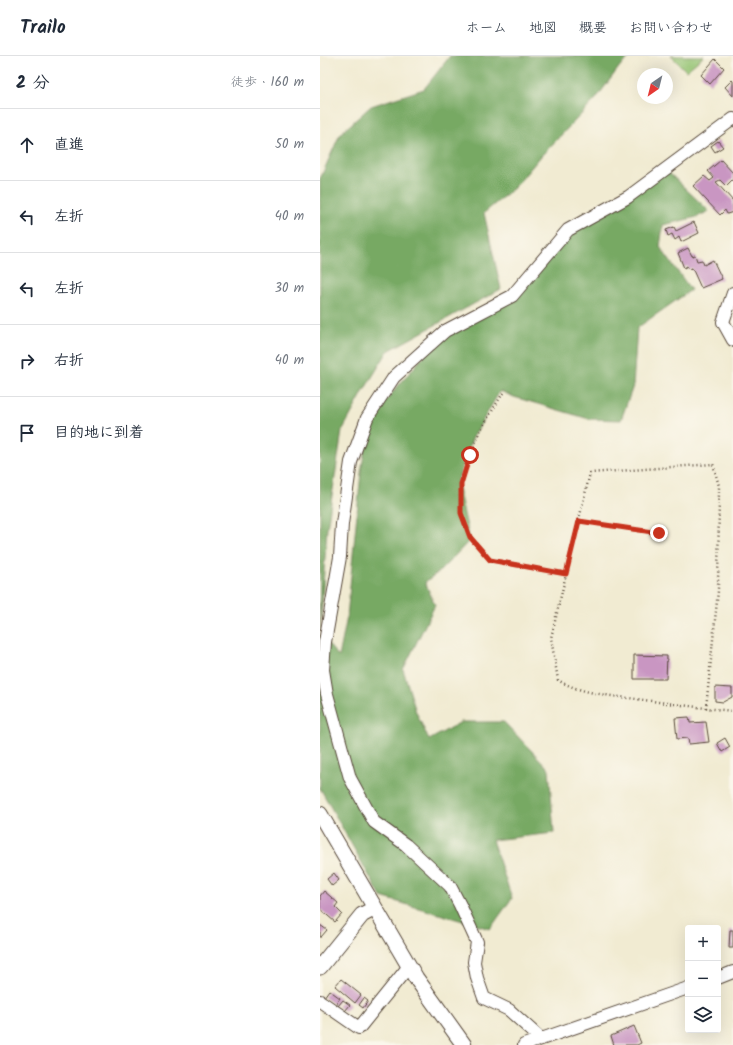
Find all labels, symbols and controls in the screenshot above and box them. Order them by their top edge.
text: Trailo [20,13,66,43]
text: ホーム [466,17,507,39]
text: 地図 [529,17,557,39]
text: 概要 [579,17,607,39]
text: お問い合わせ [629,17,713,39]
north arrow [637,68,673,104]
text: 2 分 [16,70,49,97]
text: 徒歩 · 160 m [231,72,304,93]
text: 直進 [54,133,84,157]
icon: ahead [16,134,38,156]
text: 50 m [275,134,304,155]
text: 左折 [54,205,84,229]
icon: left [16,206,38,228]
text: 40 m [275,206,304,227]
text: 左折 [54,277,84,301]
icon: left [16,278,38,300]
text: 30 m [275,278,304,299]
text: 右折 [54,349,84,373]
icon: right [16,350,38,372]
text: 40 m [275,350,304,371]
text: 目的地に到着 [54,421,144,445]
icon: arrive [16,422,38,444]
route start [461,446,479,464]
route end [650,524,668,542]
map controls [685,925,721,1033]
button: + [685,925,721,961]
button: − [685,961,721,997]
button: layers [685,997,721,1033]

